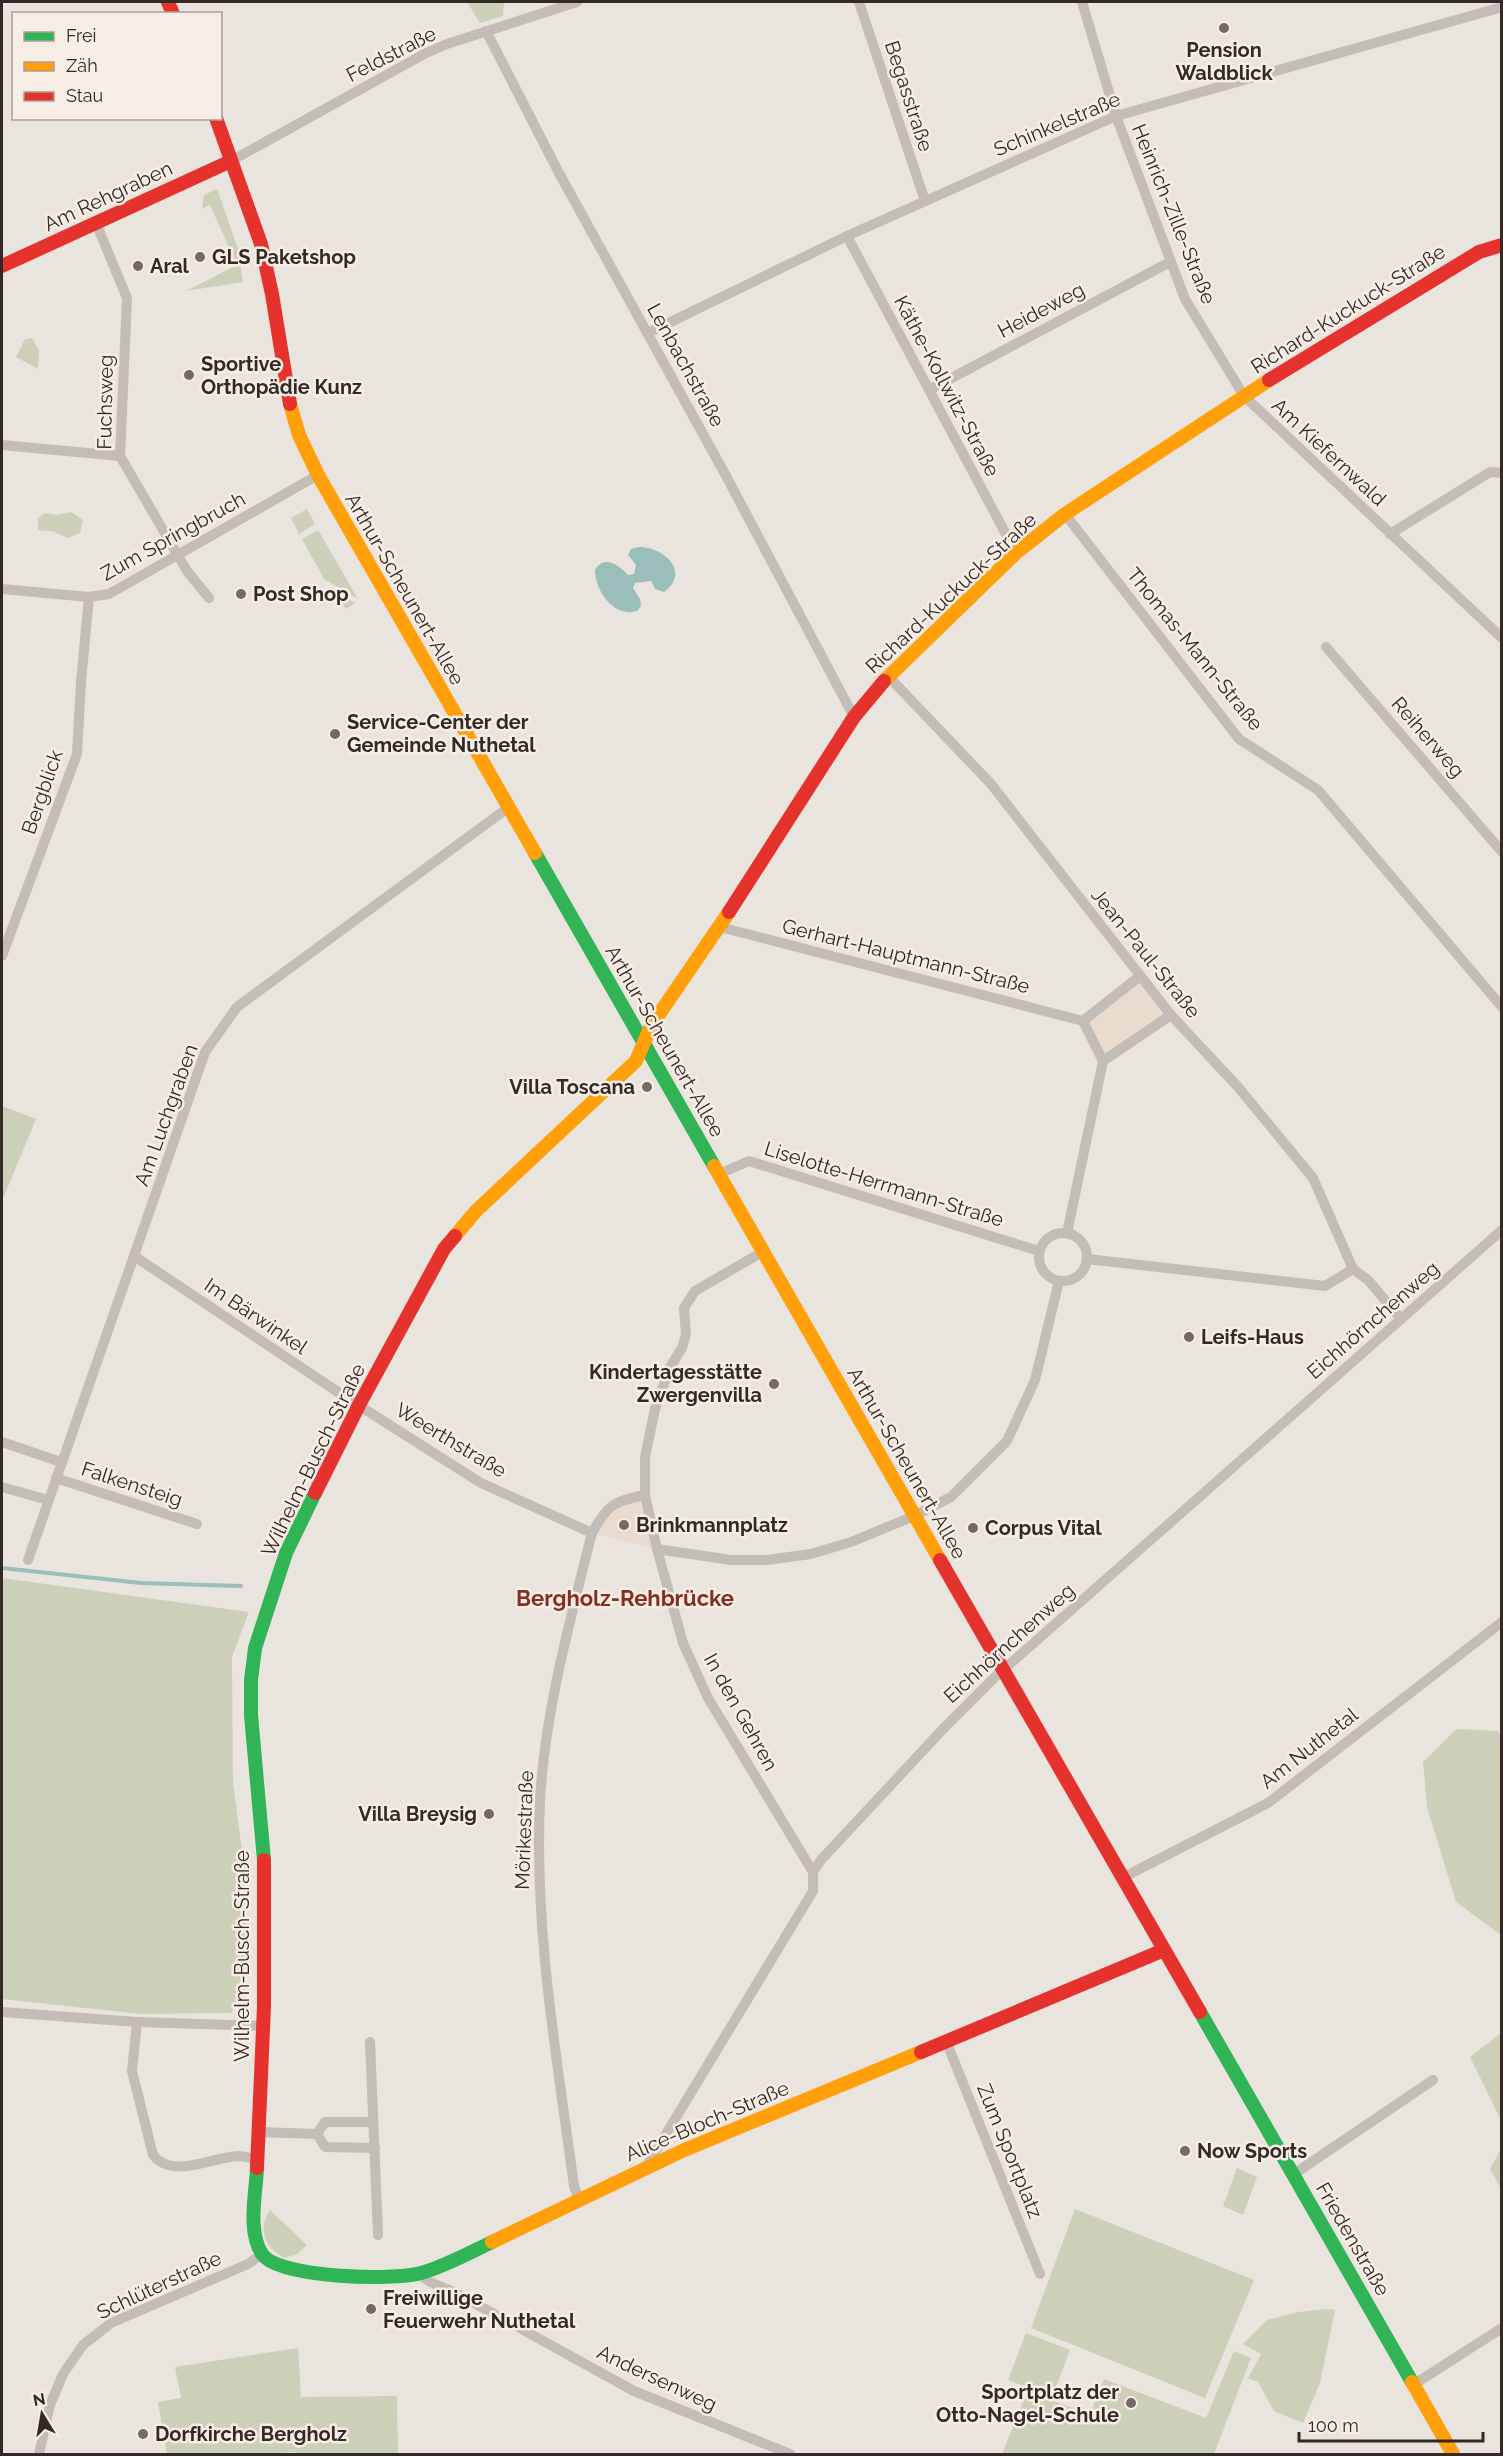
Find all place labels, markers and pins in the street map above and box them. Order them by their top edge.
marker: Pension Waldblick [1217,21,1231,35]
place label: Pension Waldblick [1175,38,1273,85]
place label: GLS Paketshop [212,245,356,269]
marker: GLS Paketshop [193,250,207,264]
place label: Aral [150,254,190,278]
marker: Aral [131,259,145,273]
place label: Sportive Orthopädie Kunz [201,352,362,399]
marker: Sportive Orthopädie Kunz [182,368,196,382]
place label: Post Shop [253,582,349,606]
marker: Post Shop [234,587,248,601]
place label: Service-Center der Gemeinde Nuthetal [347,710,536,757]
marker: Service-Center der Gemeinde Nuthetal [328,727,342,741]
place label: Villa Toscana [509,1075,635,1099]
marker: Villa Toscana [640,1080,654,1094]
place label: Leifs-Haus [1201,1325,1304,1349]
marker: Leifs-Haus [1182,1330,1196,1344]
place label: Kindertagesstätte Zwergenvilla [589,1360,762,1407]
marker: Kindertagesstätte Zwergenvilla [767,1377,781,1391]
place label: Brinkmannplatz [636,1513,788,1537]
place label: Corpus Vital [985,1516,1102,1540]
marker: Brinkmannplatz [617,1518,631,1532]
marker: Corpus Vital [966,1521,980,1535]
place label: Villa Breysig [358,1802,477,1826]
marker: Villa Breysig [482,1807,496,1821]
place label: Now Sports [1197,2139,1307,2163]
marker: Now Sports [1178,2144,1192,2158]
place label: Freiwillige Feuerwehr Nuthetal [383,2286,576,2333]
marker: Freiwillige Feuerwehr Nuthetal [364,2302,378,2316]
place label: Sportplatz der Otto-Nagel-Schule [936,2380,1119,2427]
marker: Sportplatz der Otto-Nagel-Schule [1124,2396,1138,2410]
place label: Dorfkirche Bergholz [155,2422,347,2446]
marker: Dorfkirche Bergholz [136,2427,150,2441]

